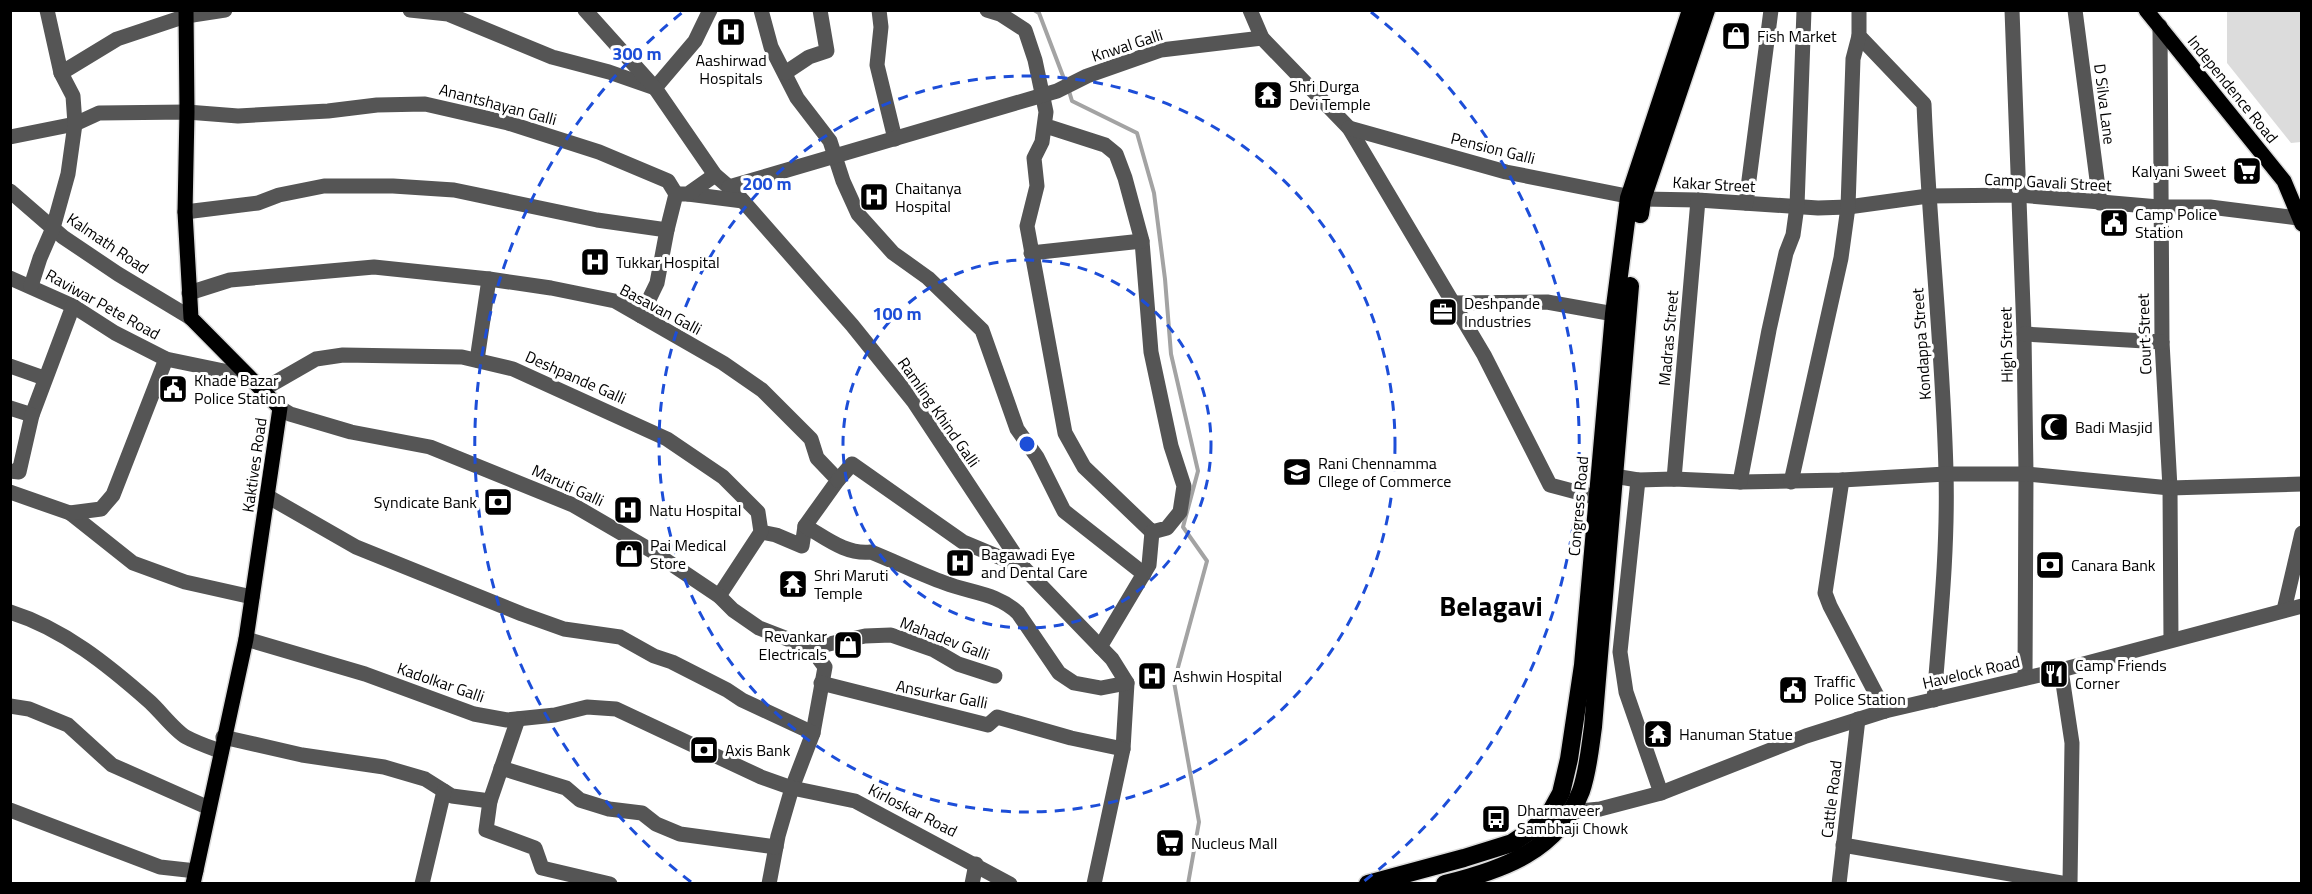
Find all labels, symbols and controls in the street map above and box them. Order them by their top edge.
hospital icon: Aashirwad Hospitals [715,16,747,48]
shop icon: Fish Market [1720,20,1752,52]
street label: Knwal Galli [1088,22,1166,68]
place label: Fish Market [1757,24,1837,48]
street label: Independence Road [2182,30,2284,148]
text: 300 m [612,40,662,67]
place label: Aashirwad Hospitals [695,48,767,90]
street label: D Silva Lane [2088,62,2122,146]
place label: Shri Durga Devi Temple [1289,74,1371,116]
street label: Anantshayan Galli [437,77,559,131]
temple icon: Shri Durga Devi Temple [1252,79,1284,111]
street label: Pension Galli [1448,126,1538,170]
supermarket icon: Kalyani Sweet [2231,155,2263,187]
place label: Kalyani Sweet [2132,159,2226,183]
street label: Camp Gavali Street [1984,167,2113,197]
text: 200 m [742,170,792,197]
street label: Kakar Street [1672,170,1756,198]
place label: Chaitanya Hospital [895,176,962,218]
hospital icon: Chaitanya Hospital [858,181,890,213]
place label: Camp Police Station [2135,202,2217,244]
street label: Kalmath Road [62,207,154,279]
public building icon: Camp Police Station [2098,207,2130,239]
hospital icon: Tukkar Hospital [579,246,611,278]
place label: Tukkar Hospital [616,250,720,274]
street label: Raviwar Pete Road [41,263,165,345]
street label: Basavan Galli [616,277,706,341]
street label: Kondappa Street [1905,287,1937,401]
street label: Madras Street [1652,289,1684,387]
place label: Deshpande Industries [1464,291,1540,333]
street label: Court Street [2131,293,2157,375]
office icon: Deshpande Industries [1427,296,1459,328]
text: 100 m [872,300,922,327]
street label: High Street [1993,306,2019,383]
street label: Deshpande Galli [522,344,630,410]
street label: Ramling Khind Galli [892,352,986,472]
place label: Khade Bazar Police Station [194,368,286,410]
public building icon: Khade Bazar Police Station [157,373,189,405]
mosque icon: Badi Masjid [2038,411,2070,443]
place label: Badi Masjid [2075,415,2153,439]
street label: Kaktives Road [235,416,273,514]
centre of rings [1017,434,1037,454]
place label: Rani Chennamma Cllege of Commerce [1318,451,1451,493]
street label: Congress Road [1562,455,1594,557]
school or university icon: Rani Chennamma Cllege of Commerce [1281,456,1313,488]
street label: Maruti Galli [528,458,608,512]
bank icon: Syndicate Bank [482,486,514,518]
place label: Syndicate Bank [374,490,477,514]
hospital icon: Natu Hospital [612,494,644,526]
place label: Natu Hospital [649,498,741,522]
place label: Pai Medical Store [650,533,727,575]
shop icon: Pai Medical Store [613,538,645,570]
place label: Bagawadi Eye and Dental Care [981,542,1088,584]
hospital icon: Bagawadi Eye and Dental Care [944,547,976,579]
bank icon: Canara Bank [2034,549,2066,581]
place label: Canara Bank [2071,553,2156,577]
place label: Shri Maruti Temple [814,563,888,605]
temple icon: Shri Maruti Temple [777,568,809,600]
district label: Belagavi [1439,584,1543,627]
street label: Mahadev Galli [897,610,993,666]
place label: Revankar Electricals [759,624,827,666]
shop icon: Revankar Electricals [832,629,864,661]
street label: Havelock Road [1920,649,2022,695]
place label: Camp Friends Corner [2075,653,2167,695]
street label: Kadolkar Galli [394,656,488,708]
restaurant icon: Camp Friends Corner [2038,658,2070,690]
hospital icon: Ashwin Hospital [1136,660,1168,692]
place label: Ashwin Hospital [1173,664,1282,688]
place label: Traffic Police Station [1814,669,1906,711]
street label: Ansurkar Galli [894,673,990,715]
public building icon: Traffic Police Station [1777,674,1809,706]
temple icon: Hanuman Statue [1642,718,1674,750]
place label: Hanuman Statue [1679,722,1793,746]
bank icon: Axis Bank [688,734,720,766]
place label: Axis Bank [725,738,791,762]
street label: Cattle Road [1814,759,1848,839]
street label: Kirloskar Road [864,777,962,843]
place label: Dharmaveer Sambhaji Chowk [1517,798,1628,840]
bus stop icon: Dharmaveer Sambhaji Chowk [1480,803,1512,835]
supermarket icon: Nucleus Mall [1154,827,1186,859]
place label: Nucleus Mall [1191,831,1277,855]

